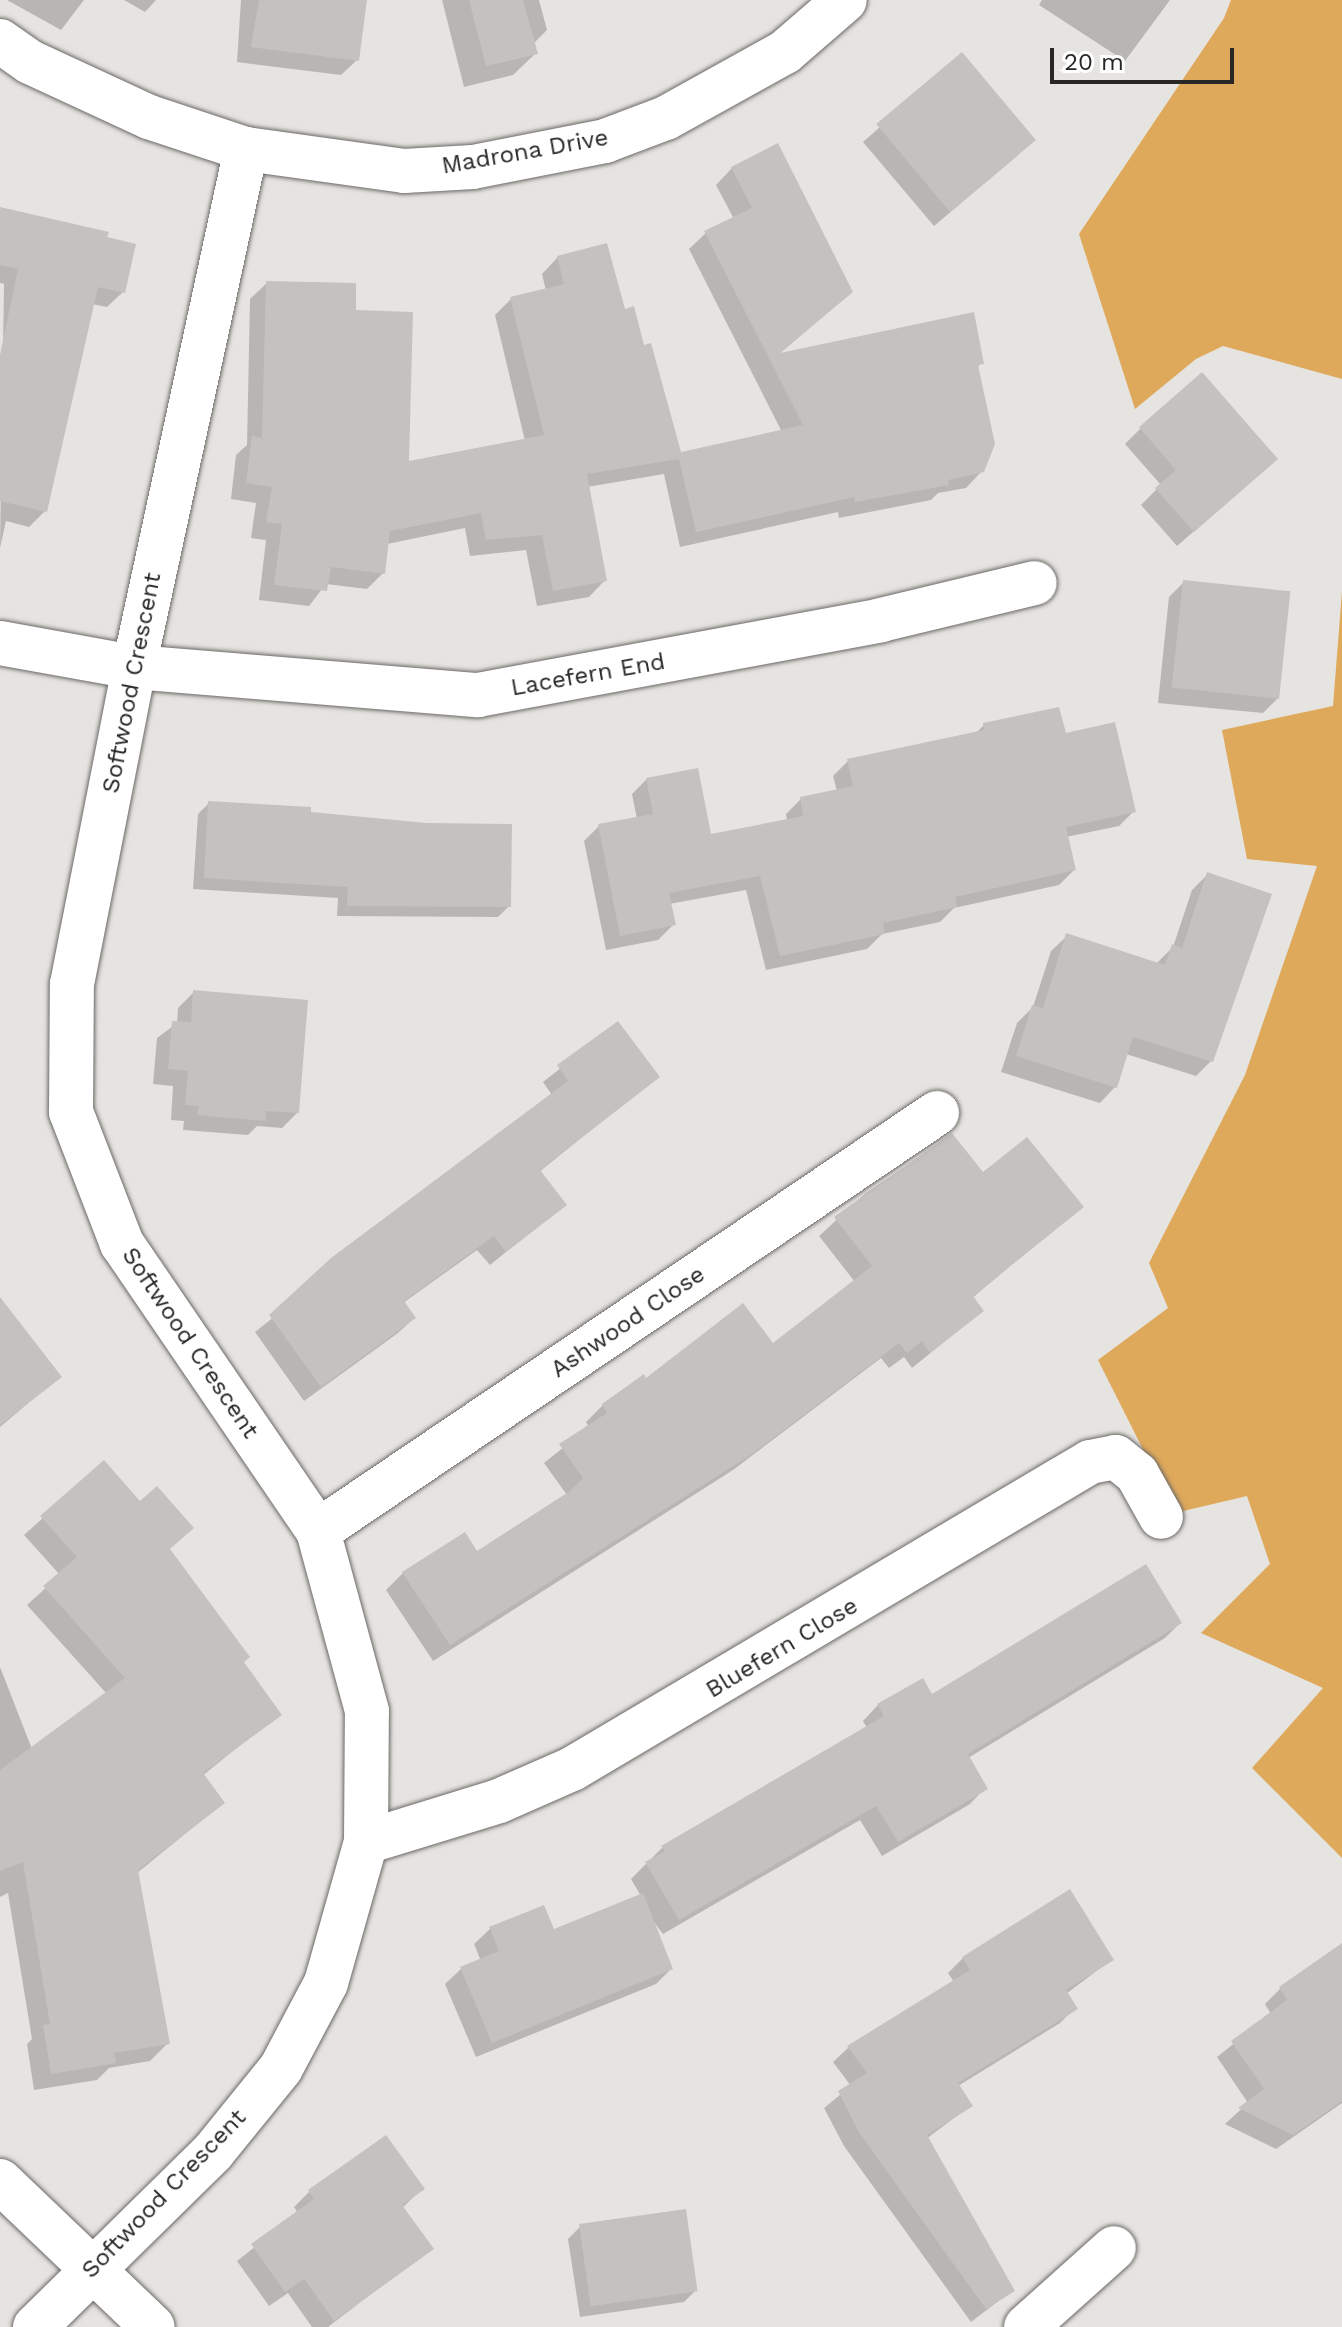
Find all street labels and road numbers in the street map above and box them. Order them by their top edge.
street label: Madrona Drive [439,123,611,181]
street label: Softwood Crescent [96,570,168,796]
street label: Lacefern End [509,647,667,703]
street label: Softwood Crescent [115,1242,265,1444]
street label: Ashwood Close [546,1260,710,1384]
street label: Bluefern Close [701,1591,863,1705]
street label: Softwood Crescent [76,2103,252,2285]

